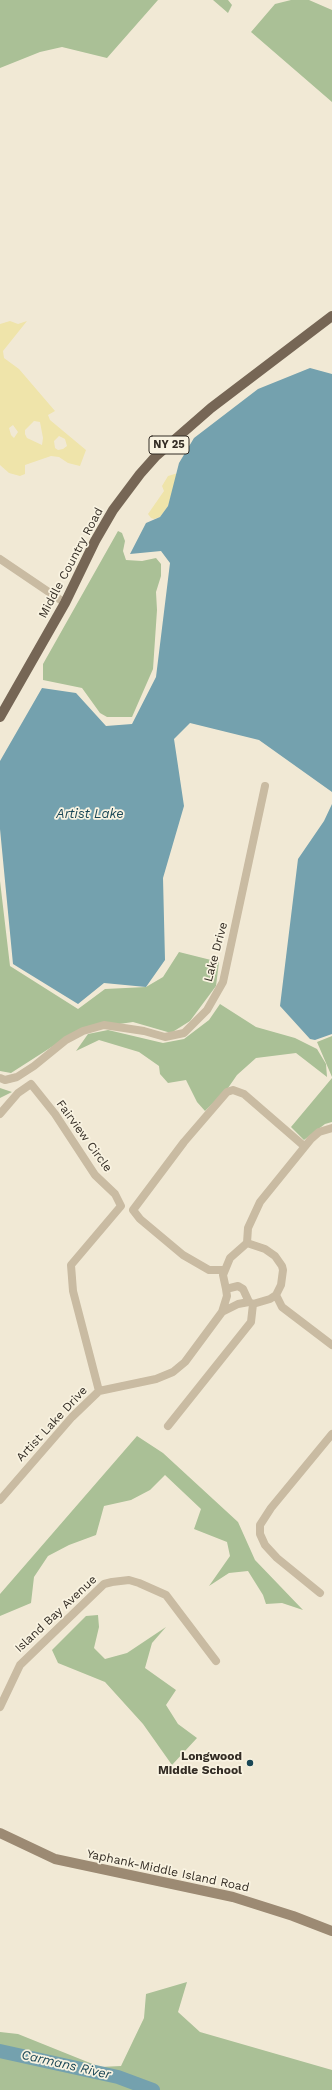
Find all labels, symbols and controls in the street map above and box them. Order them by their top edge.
road number: NY 25 [149,436,189,454]
street label: Middle Country Road [36,505,106,621]
water label: Artist Lake [56,806,124,822]
street label: Lake Drive [201,920,231,984]
street label: Fairview Circle [53,1097,115,1175]
street label: Artist Lake Drive [13,1383,91,1465]
street label: Island Bay Avenue [12,1572,100,1656]
place label: Longwood Middle School [158,1749,242,1777]
marker: Longwood Middle School [245,1758,255,1768]
street label: Yaphank-Middle Island Road [85,1847,251,1895]
water label: Carmans River [20,2047,112,2083]

